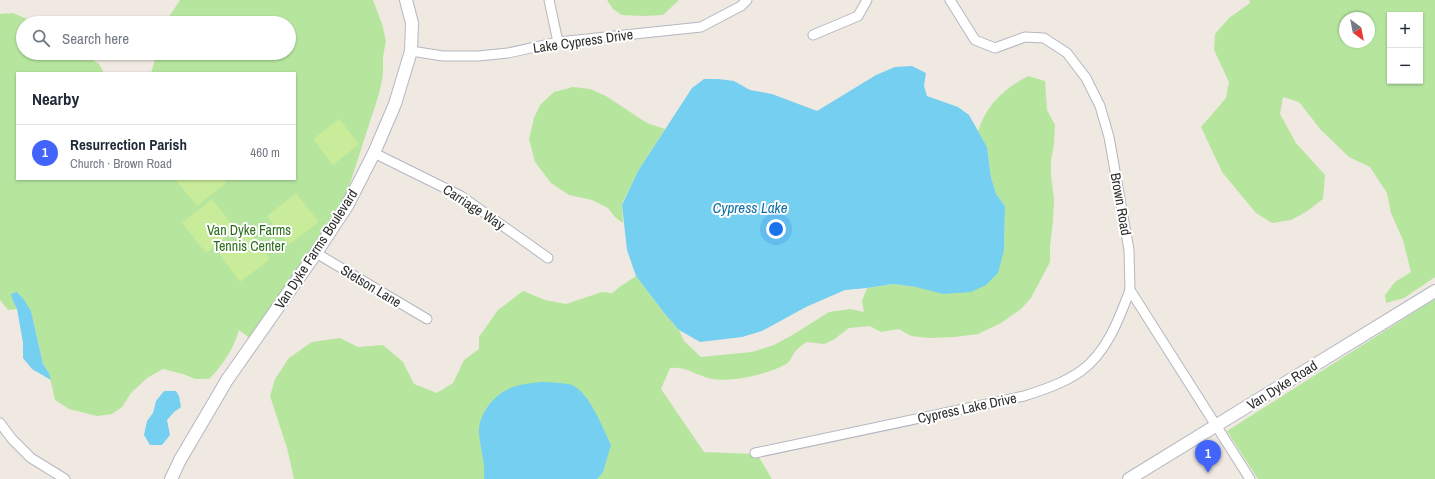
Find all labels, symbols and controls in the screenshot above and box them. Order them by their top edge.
north arrow [1339,12,1375,48]
map controls [1387,12,1423,84]
button: + [1387,12,1423,48]
search box [16,16,296,60]
street label: Lake Cypress Drive [532,25,634,57]
icon: search [30,27,52,49]
text: Search here [62,28,129,49]
button: − [1387,48,1423,84]
text: Nearby [32,87,79,110]
text: Resurrection Parish [70,134,187,155]
text: 1 [42,144,48,161]
text: 460 m [250,144,280,161]
text: Church · Brown Road [70,155,172,172]
street label: Brown Road [1107,171,1135,237]
street label: Carriage Way [440,180,509,234]
street label: Van Dyke Farms Boulevard [271,186,361,312]
water label: Cypress Lake [712,197,788,218]
your location [766,219,786,239]
park label: Van Dyke Farms Tennis Center [207,221,291,255]
street label: Stetson Lane [337,261,405,311]
street label: Van Dyke Road [1243,356,1321,414]
street label: Cypress Lake Drive [916,389,1018,427]
pin: 1 [1195,440,1221,473]

